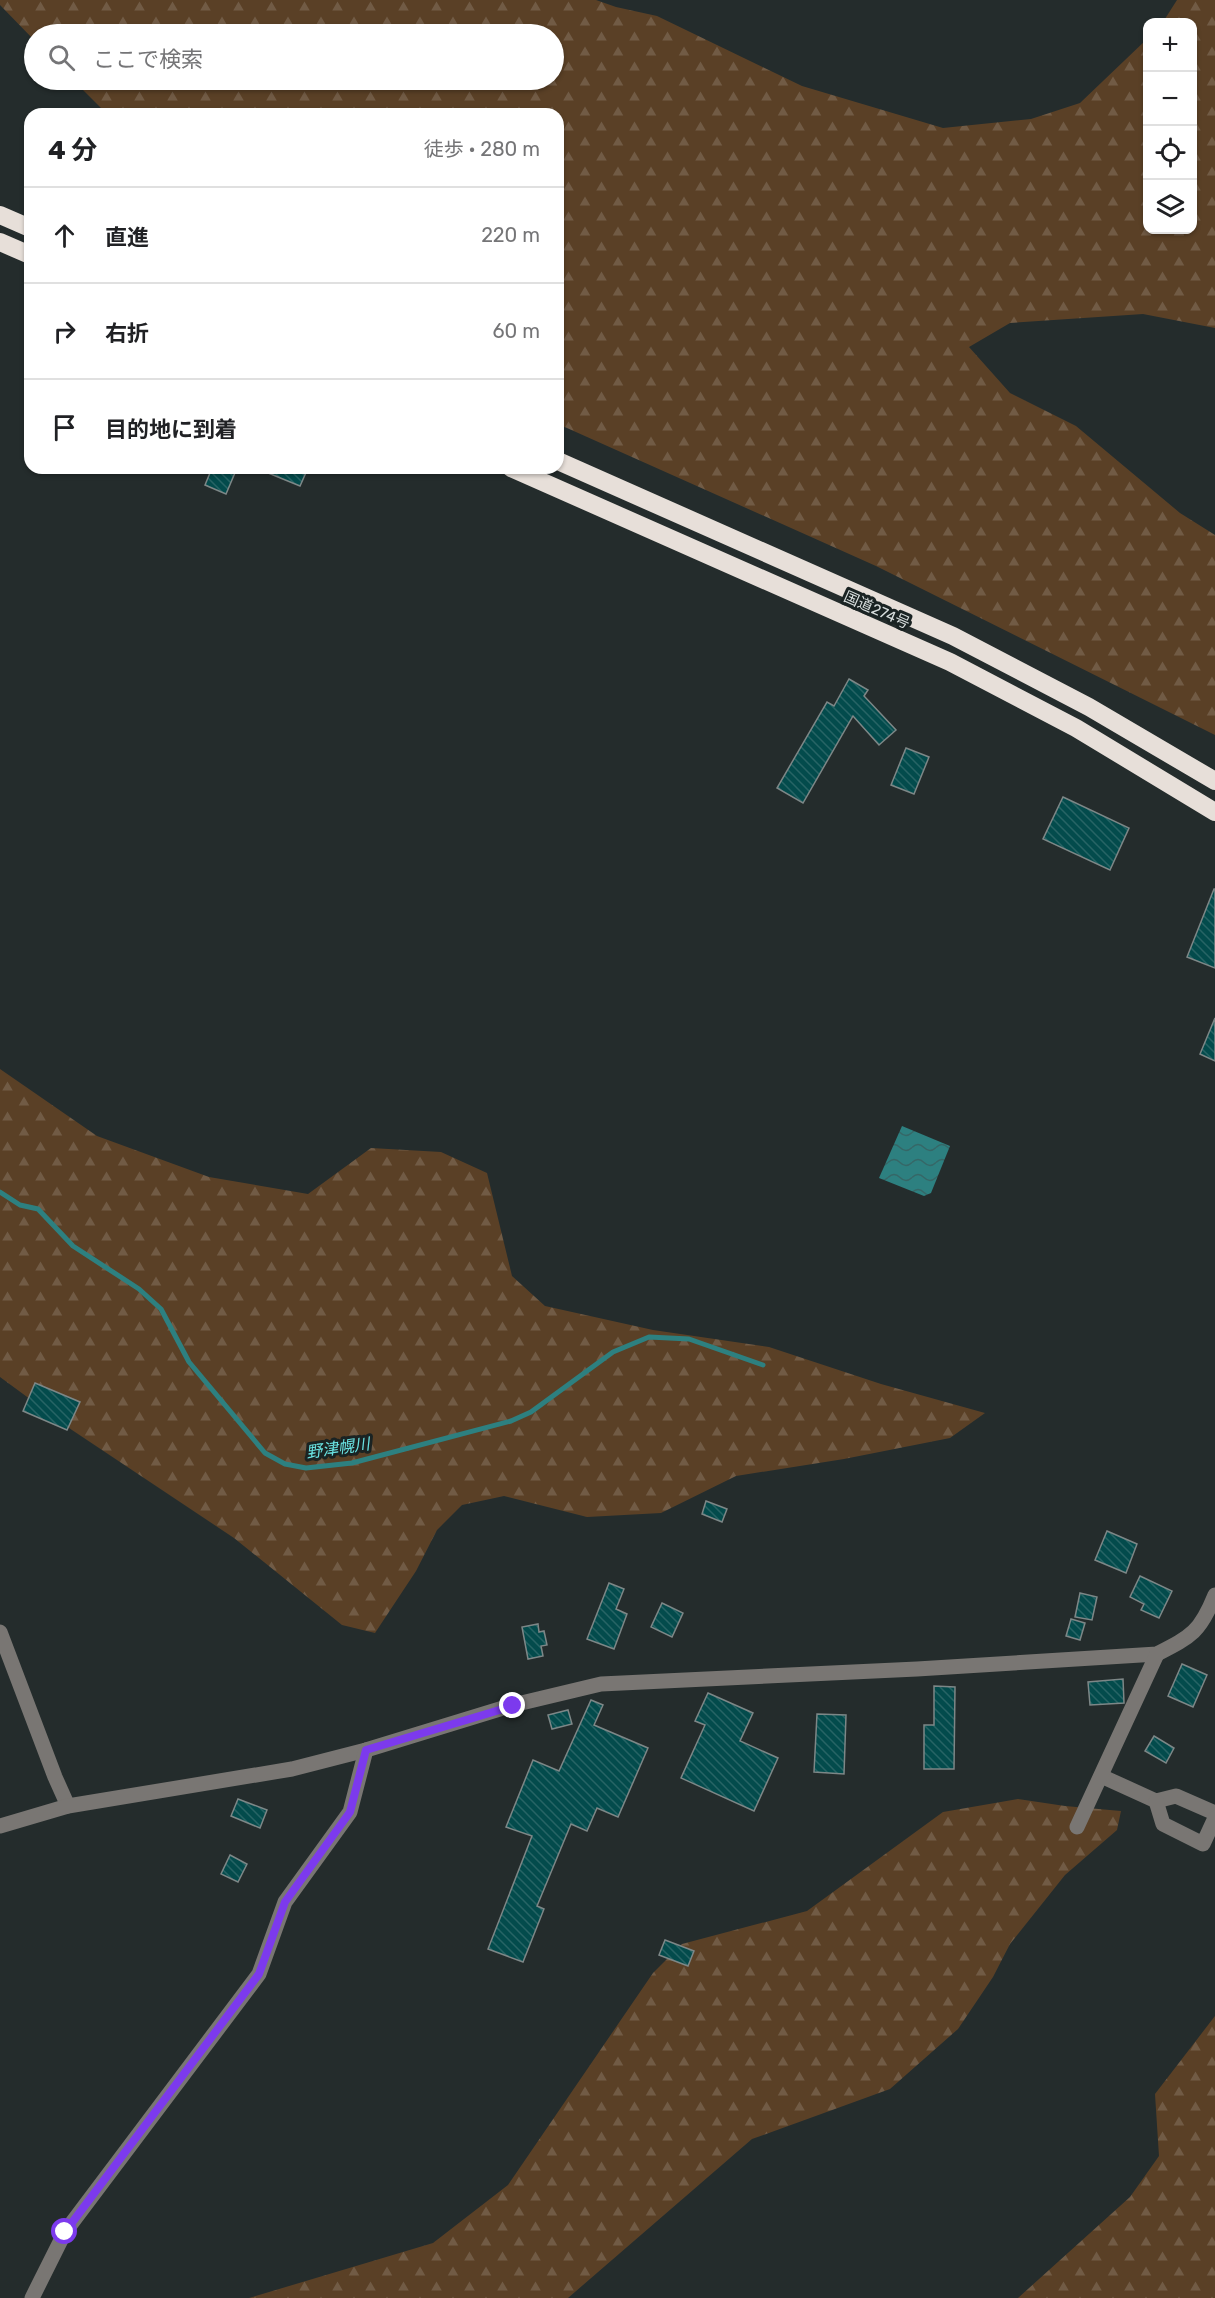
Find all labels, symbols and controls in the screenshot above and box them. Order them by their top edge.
map controls [1143,18,1197,234]
button: + [1143,18,1197,72]
search box [24,24,564,90]
icon: search [45,41,78,74]
text: ここで検索 [93,46,203,73]
button: − [1143,72,1197,126]
button: locate [1143,126,1197,180]
text: 4 分 [48,135,97,166]
text: 徒歩 · 280 m [424,137,540,161]
button: layers [1143,180,1197,234]
icon: ahead [48,219,81,252]
text: 220 m [481,223,540,247]
text: 直進 [105,224,149,251]
icon: right [48,315,81,348]
text: 60 m [493,319,540,343]
text: 右折 [105,320,149,347]
icon: arrive [48,411,81,444]
text: 目的地に到着 [105,416,237,443]
street label: 国道274号 [841,587,913,633]
water label: 野津幌川 [305,1434,373,1462]
route end [499,1692,525,1718]
route start [51,2218,77,2244]

